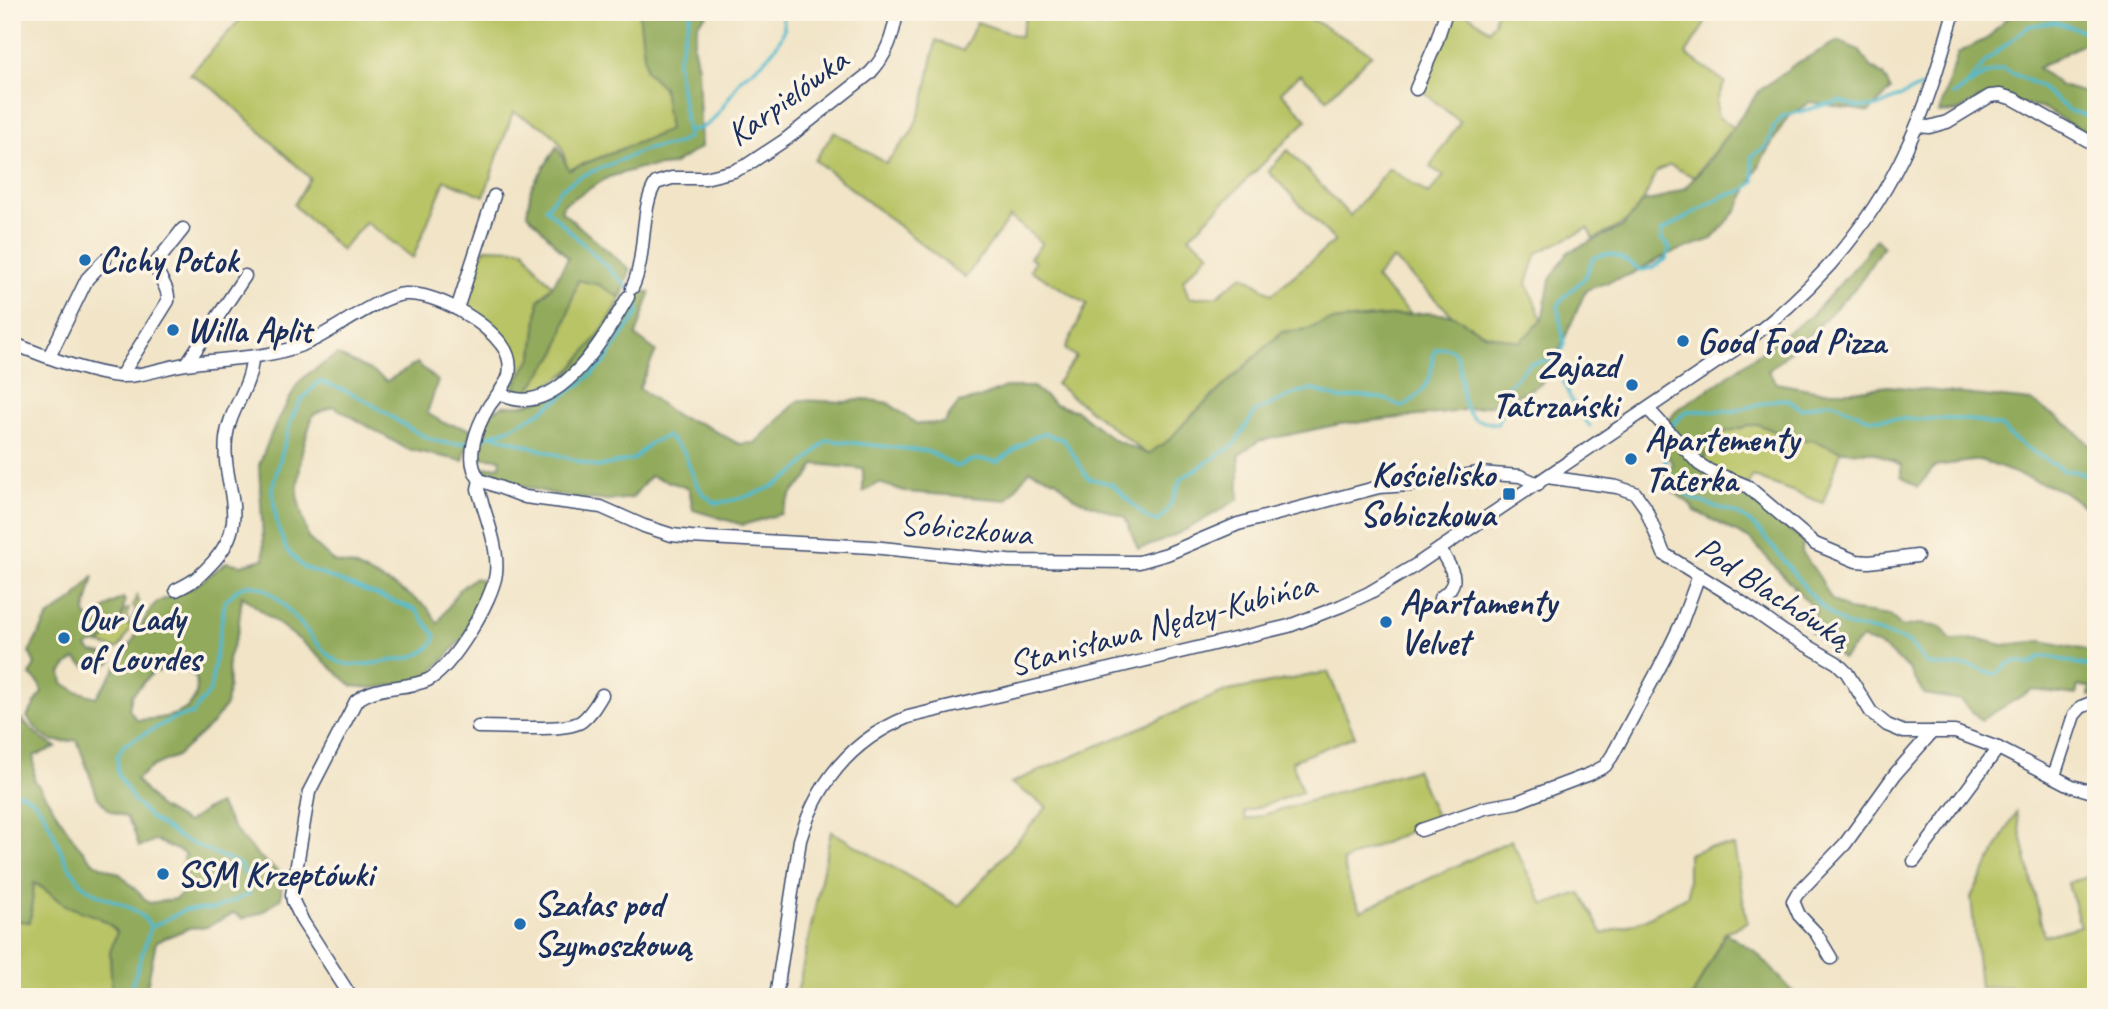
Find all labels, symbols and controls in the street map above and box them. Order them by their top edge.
street label: Karpielówka [717,36,859,156]
place label: Cichy Potok [99,238,241,283]
marker: Cichy Potok [77,252,93,268]
place label: Willa Aplit [187,308,316,353]
place label: Good Food Pizza [1697,319,1889,364]
marker: Willa Aplit [165,322,181,338]
marker: Good Food Pizza [1675,333,1691,349]
place label: Zajazd Tatrzański [1492,343,1624,428]
marker: Zajazd Tatrzański [1624,377,1640,393]
place label: Apartementy Taterka [1645,417,1802,502]
marker: Apartementy Taterka [1623,451,1639,467]
place label: Kościelisko Sobiczkowa [1360,452,1498,537]
marker: Kościelisko Sobiczkowa [1501,486,1517,502]
street label: Sobiczkowa [898,500,1037,556]
street label: Pod Blachówką [1687,525,1861,660]
street label: Stanisława Nędzy-Kubińca [1004,561,1323,687]
place label: Apartamenty Velvet [1400,580,1560,665]
place label: Our Lady of Lourdes [78,596,205,681]
marker: Apartamenty Velvet [1378,614,1394,630]
marker: Our Lady of Lourdes [56,630,72,646]
place label: SSM Krzeptówki [177,852,377,897]
marker: SSM Krzeptówki [155,866,171,882]
place label: Szałas pod Szymoszkową [534,882,694,967]
marker: Szałas pod Szymoszkową [512,916,528,932]

